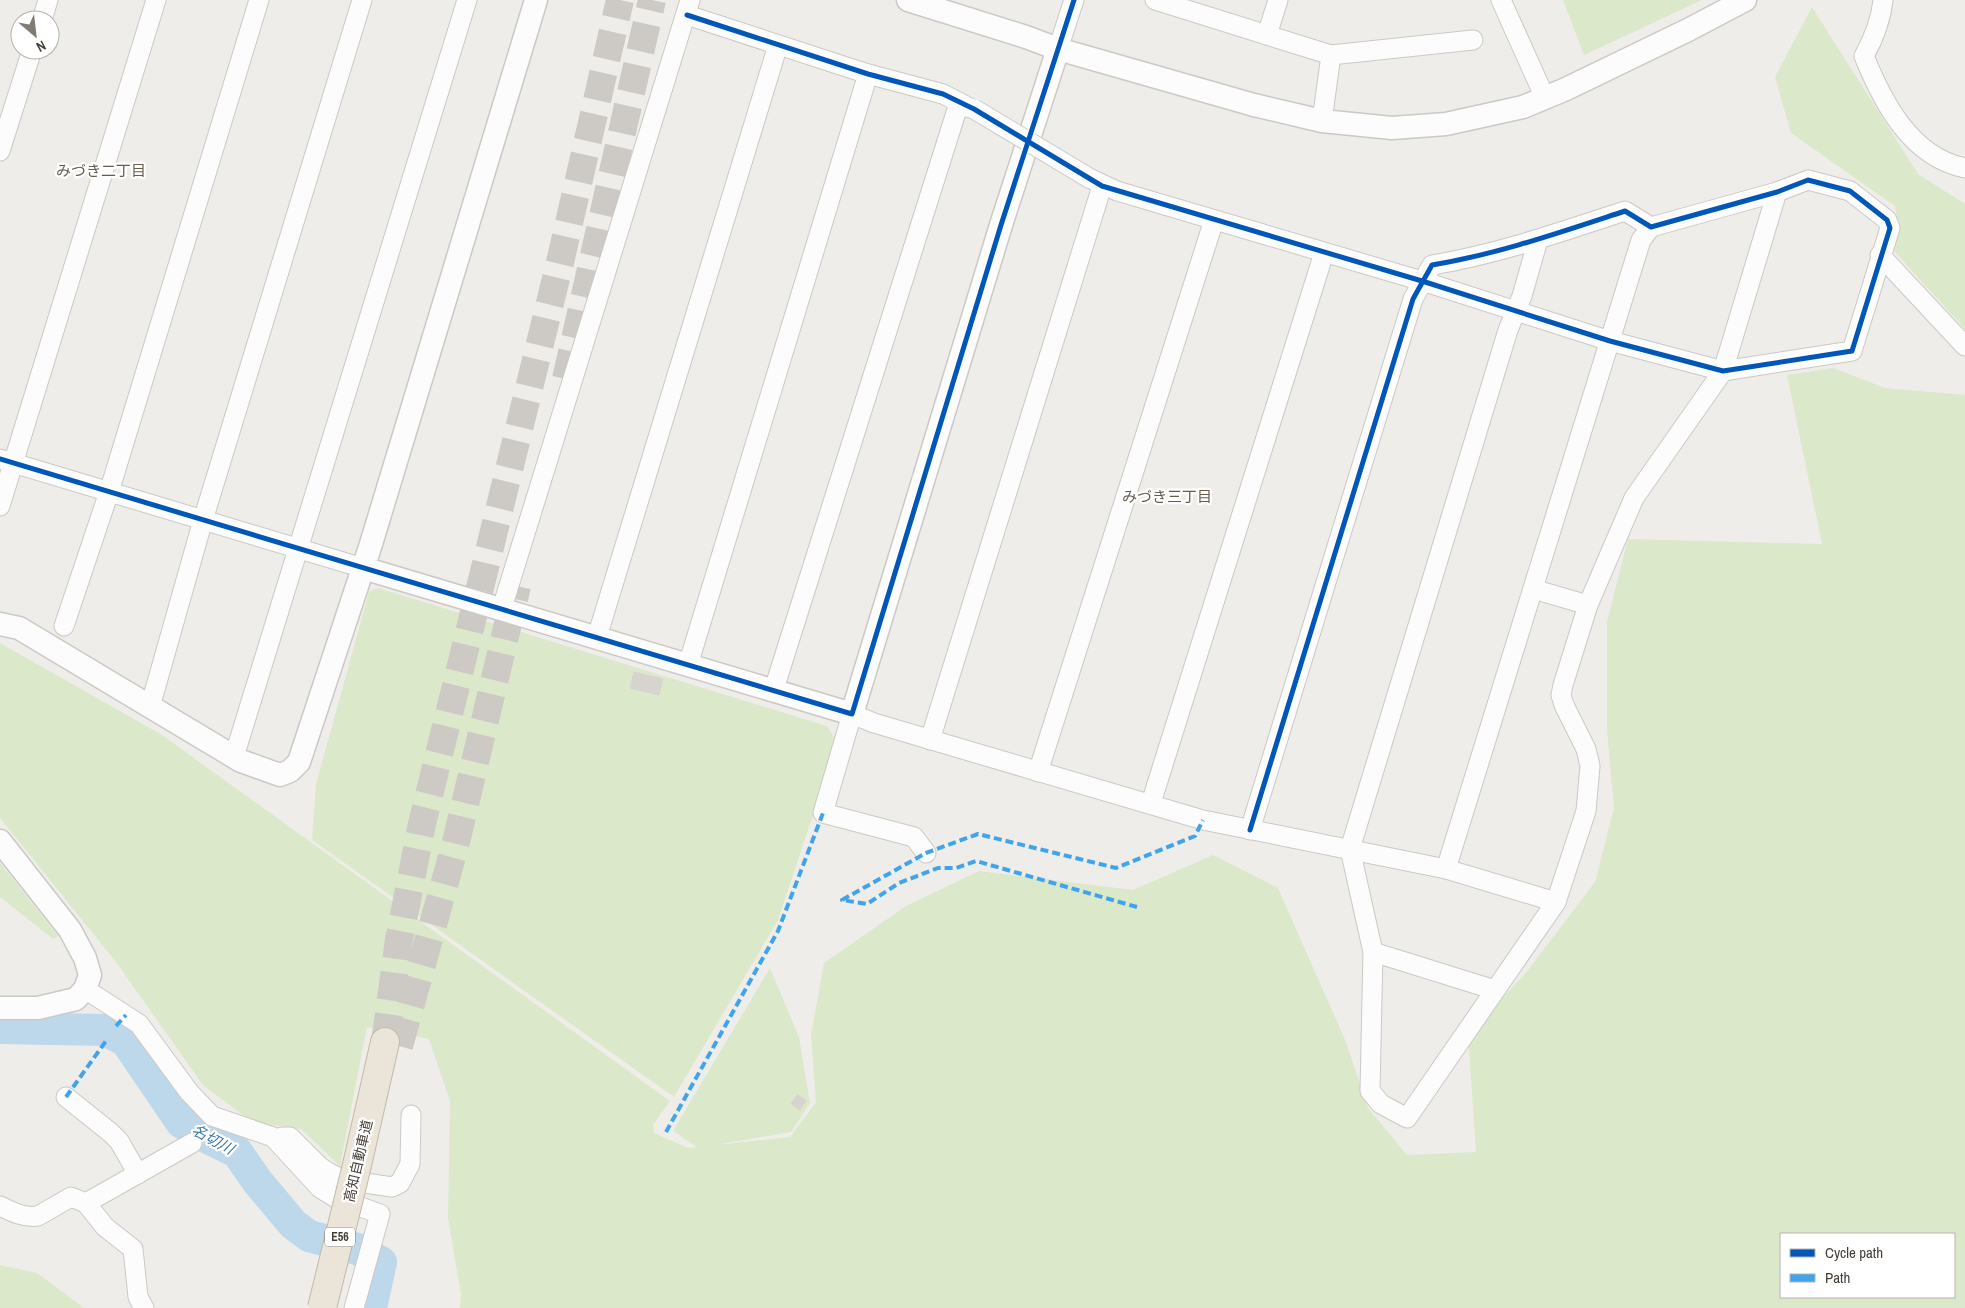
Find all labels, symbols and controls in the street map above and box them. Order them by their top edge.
north arrow [10,10,60,60]
text: N [33,37,49,56]
district label: みづき二丁目 [56,160,146,181]
district label: みづき三丁目 [1122,486,1212,507]
street label: 高知自動車道 [340,1118,376,1204]
water label: 名切川 [188,1119,240,1160]
road number: E56 [325,1228,355,1246]
legend [1780,1233,1955,1298]
text: Cycle path [1825,1242,1883,1263]
text: Path [1825,1267,1850,1288]

